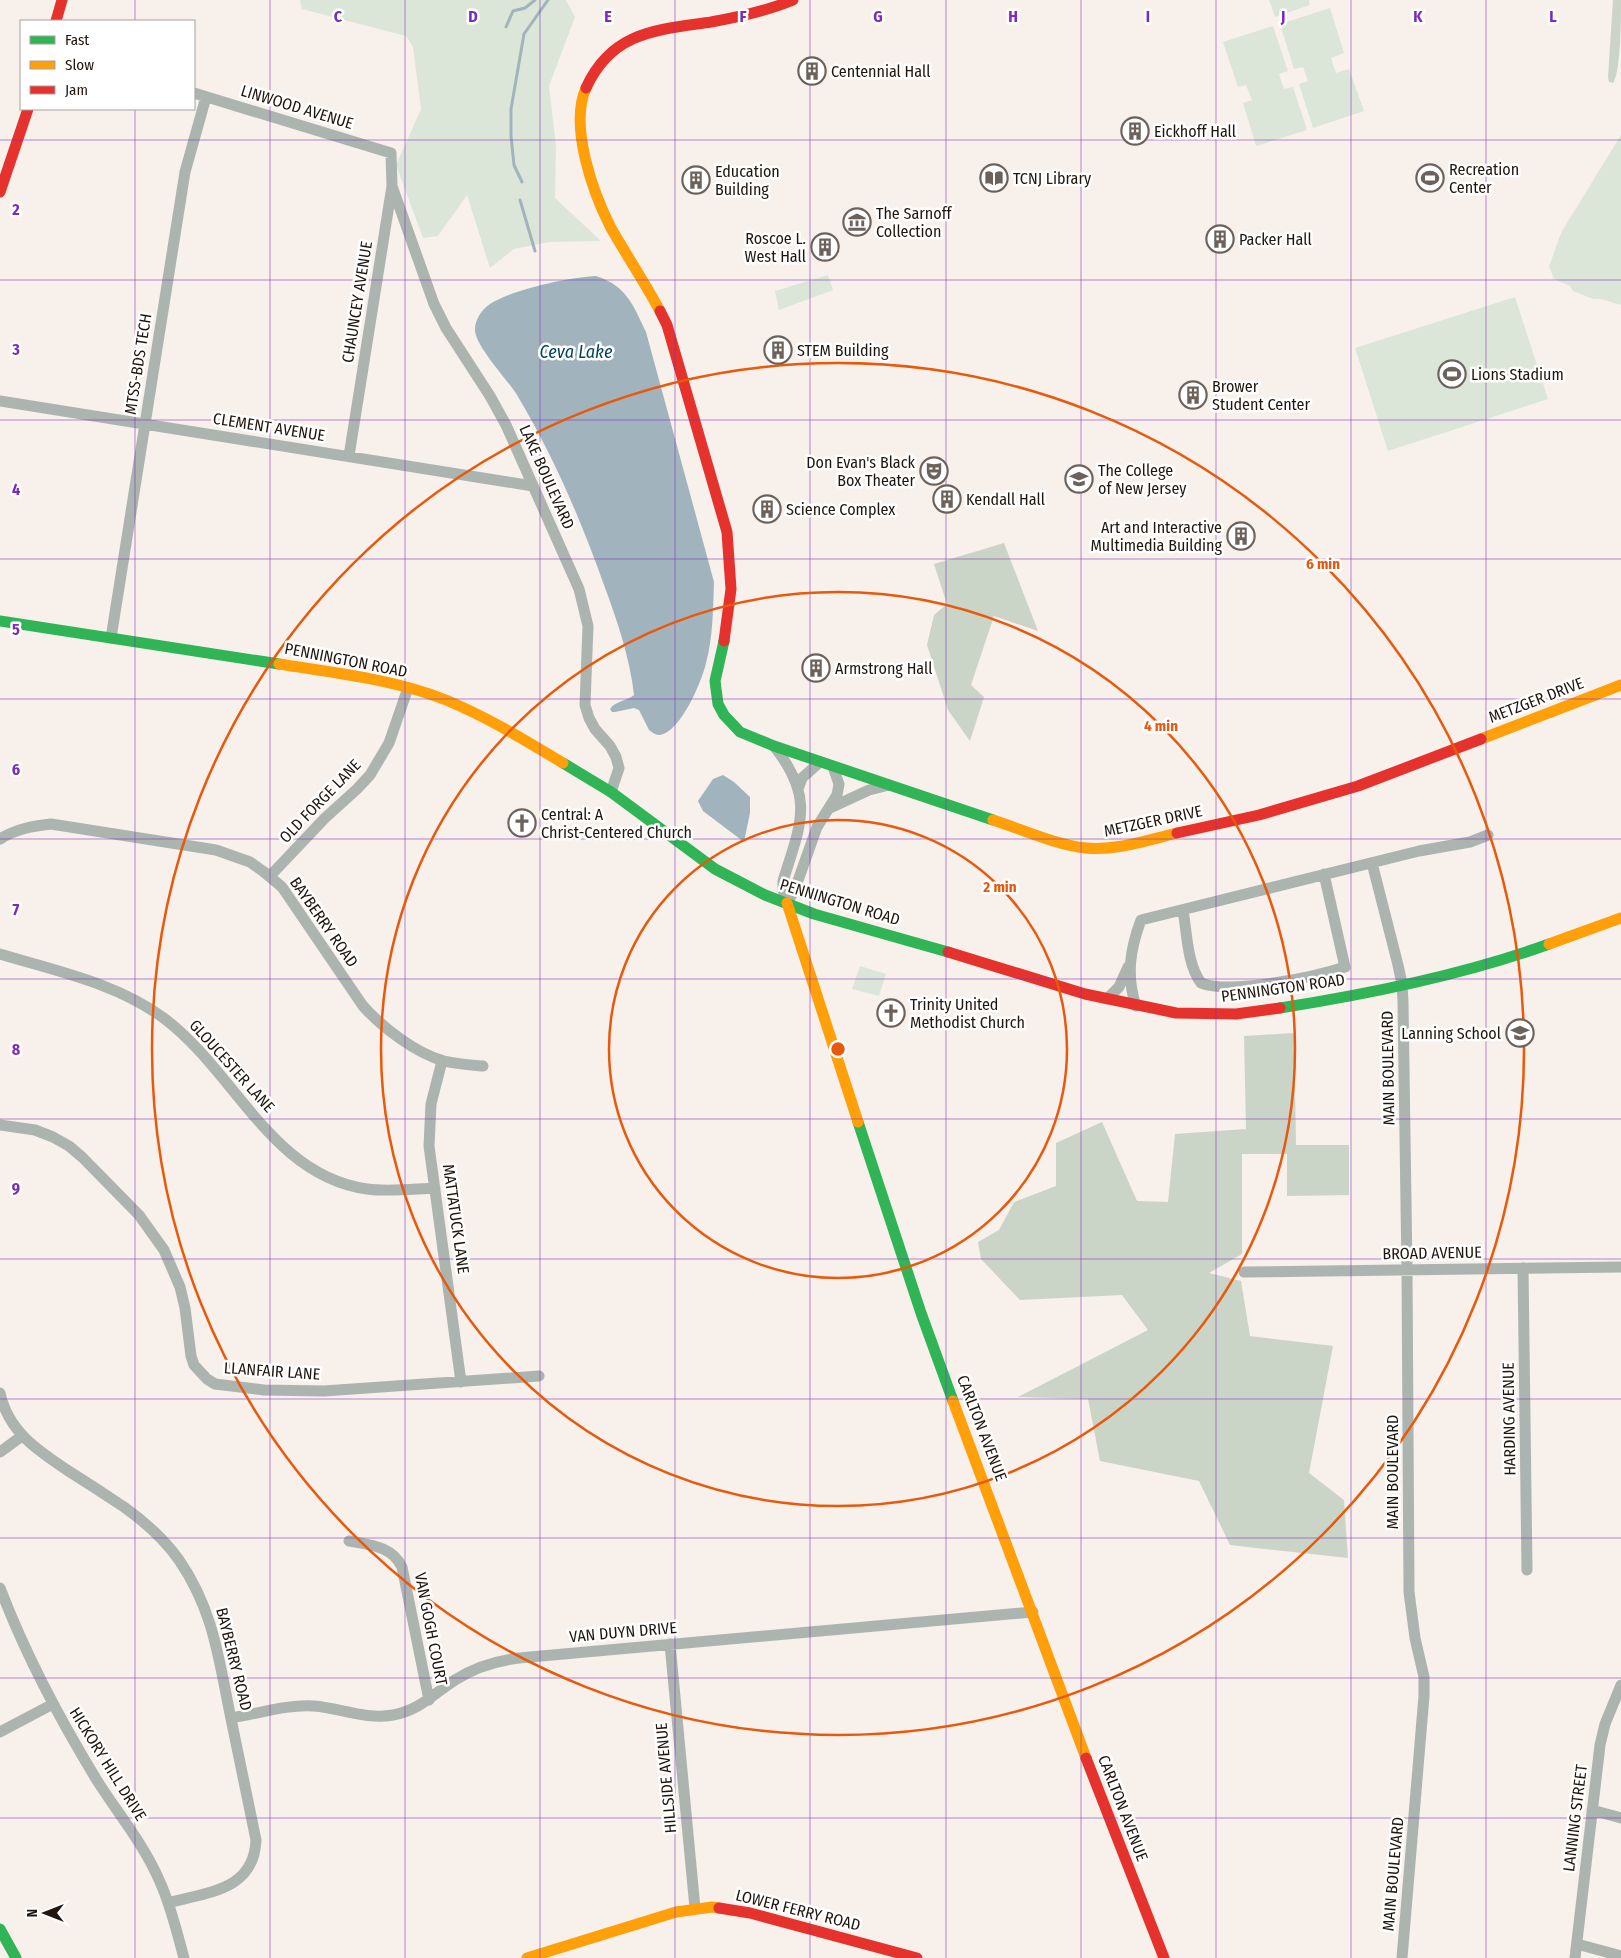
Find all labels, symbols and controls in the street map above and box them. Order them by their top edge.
text: C [334,7,343,26]
text: D [468,7,478,26]
text: E [604,7,612,26]
text: F [739,7,747,26]
text: G [873,7,883,26]
text: H [1008,7,1018,26]
text: I [1146,7,1150,26]
text: J [1280,7,1285,26]
text: K [1413,7,1423,26]
text: L [1549,7,1557,26]
legend [20,20,195,110]
text: Fast [65,31,89,49]
text: Slow [65,56,94,74]
building icon: Centennial Hall [797,56,827,86]
place label: Centennial Hall [831,62,930,81]
text: Jam [65,81,88,99]
street label: LINWOOD AVENUE [238,81,356,133]
building icon: Eickhoff Hall [1120,116,1150,146]
place label: Eickhoff Hall [1154,122,1236,141]
place label: Recreation Center [1449,160,1519,197]
place label: Education Building [715,162,780,199]
library icon: TCNJ Library [979,163,1009,193]
sports icon: Recreation Center [1415,163,1445,193]
building icon: Education Building [681,165,711,195]
place label: TCNJ Library [1013,169,1092,188]
text: 2 [11,200,20,219]
place label: The Sarnoff Collection [876,204,953,241]
museum icon: The Sarnoff Collection [842,207,872,237]
building icon: Packer Hall [1205,224,1235,254]
place label: Roscoe L. West Hall [745,229,806,266]
place label: Packer Hall [1239,230,1312,249]
building icon: Roscoe L. West Hall [810,232,840,262]
street label: CHAUNCEY AVENUE [338,240,376,364]
street label: MTSS-BDS TECH [121,312,155,416]
building icon: STEM Building [763,335,793,365]
text: 3 [11,340,20,359]
water label: Ceva Lake [540,341,613,363]
place label: STEM Building [797,341,889,360]
sports icon: Lions Stadium [1437,359,1467,389]
place label: Lions Stadium [1471,365,1564,384]
place label: Brower Student Center [1212,377,1310,414]
building icon: Brower Student Center [1178,380,1208,410]
street label: CLEMENT AVENUE [212,409,326,445]
street label: LAKE BOULEVARD [515,422,579,532]
place label: Don Evan's Black Box Theater [806,453,916,490]
theatre icon: Don Evan's Black Box Theater [919,456,949,486]
place label: The College of New Jersey [1098,461,1187,498]
school or university icon: The College of New Jersey [1064,464,1094,494]
text: 4 [12,480,20,499]
building icon: Kendall Hall [932,484,962,514]
place label: Kendall Hall [966,490,1045,509]
building icon: Science Complex [752,494,782,524]
place label: Science Complex [786,500,895,519]
place label: Art and Interactive Multimedia Building [1090,518,1222,555]
building icon: Art and Interactive Multimedia Building [1226,521,1256,551]
text: 6 min [1306,555,1340,573]
text: 5 [12,620,20,639]
street label: PENNINGTON ROAD [283,639,409,681]
building icon: Armstrong Hall [801,653,831,683]
place label: Armstrong Hall [835,659,932,678]
street label: METZGER DRIVE [1486,673,1586,727]
text: 4 min [1144,717,1178,735]
street label: OLD FORGE LANE [275,755,365,847]
text: 6 [12,760,20,779]
street label: METZGER DRIVE [1102,801,1204,841]
place label: Central: A Christ-Centered Church [541,805,692,842]
church icon: Central: A Christ-Centered Church [507,808,537,838]
street label: BAYBERRY ROAD [286,873,362,971]
street label: PENNINGTON ROAD [778,875,902,929]
text: 2 min [982,878,1017,896]
text: 7 [13,900,20,919]
street label: PENNINGTON ROAD [1220,970,1346,1006]
place label: Trinity United Methodist Church [910,995,1025,1032]
church icon: Trinity United Methodist Church [876,998,906,1028]
street label: MAIN BOULEVARD [1378,1011,1398,1125]
street label: GLOUCESTER LANE [185,1016,279,1116]
school or university icon: Lanning School [1505,1018,1535,1048]
place label: Lanning School [1401,1024,1501,1043]
text: 8 [12,1040,21,1059]
centre of rings [829,1040,847,1058]
street label: MATTATUCK LANE [439,1163,473,1275]
text: 9 [12,1179,20,1198]
street label: BROAD AVENUE [1382,1243,1482,1263]
street label: LLANFAIR LANE [223,1358,321,1384]
street label: HARDING AVENUE [1499,1362,1519,1476]
street label: CARLTON AVENUE [953,1372,1011,1484]
street label: MAIN BOULEVARD [1383,1415,1402,1529]
street label: VAN GOGH COURT [411,1571,451,1688]
street label: BAYBERRY ROAD [212,1606,256,1712]
street label: VAN DUYN DRIVE [568,1618,678,1646]
street label: HICKORY HILL DRIVE [65,1704,151,1824]
street label: HILLSIDE AVENUE [652,1722,680,1834]
street label: CARLTON AVENUE [1094,1752,1152,1864]
street label: LANNING STREET [1559,1763,1591,1873]
street label: MAIN BOULEVARD [1379,1816,1407,1932]
street label: LOWER FERRY ROAD [734,1885,862,1935]
north arrow [20,1888,70,1938]
text: N [24,1909,41,1917]

